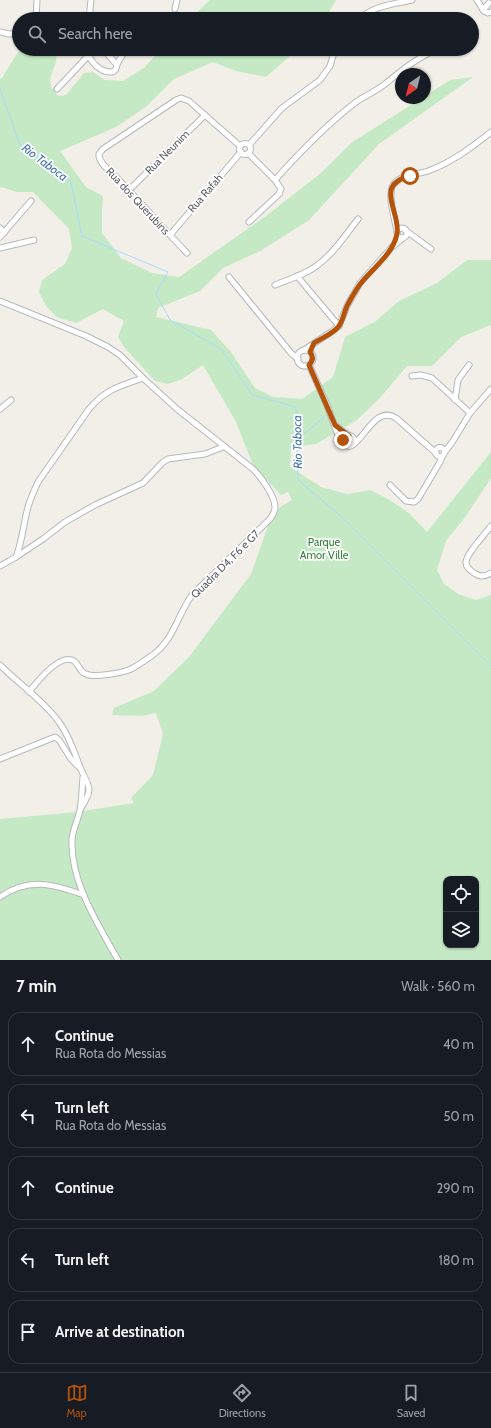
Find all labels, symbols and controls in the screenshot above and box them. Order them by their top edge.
search box [12,12,479,56]
icon: search [26,23,48,45]
text: Search here [58,25,133,43]
north arrow [395,68,431,104]
street label: Rua Neunim [142,127,192,177]
water label: Rio Taboca [19,140,71,184]
street label: Rua dos Querubins [103,164,173,238]
route start [401,167,419,185]
street label: Rua Rafah [184,171,226,215]
water label: Rio Taboca [289,415,305,469]
route end [334,431,352,449]
street label: Quadra D4, F6 e G7 [188,527,262,601]
park label: Parque Amor Ville [300,535,349,562]
map controls [443,876,479,948]
button: locate [443,876,479,912]
button: layers [443,912,479,948]
text: 7 min [16,976,57,996]
text: Walk · 560 m [401,978,475,994]
text: Continue [55,1027,114,1045]
icon: ahead [17,1033,39,1055]
text: 40 m [443,1036,474,1052]
text: Rua Rota do Messias [55,1045,166,1061]
text: Turn left [55,1099,109,1117]
icon: left [17,1105,39,1127]
text: 50 m [444,1108,474,1124]
text: Rua Rota do Messias [55,1117,166,1133]
icon: ahead [17,1177,39,1199]
text: Continue [55,1179,114,1197]
text: 290 m [436,1180,474,1196]
icon: left [17,1249,39,1271]
text: Turn left [55,1251,109,1269]
text: 180 m [438,1252,474,1268]
icon: arrive [17,1321,39,1343]
text: Arrive at destination [55,1323,185,1341]
tab: Map [66,1382,88,1420]
tab: Directions [219,1382,266,1420]
tab: Saved [397,1382,425,1420]

